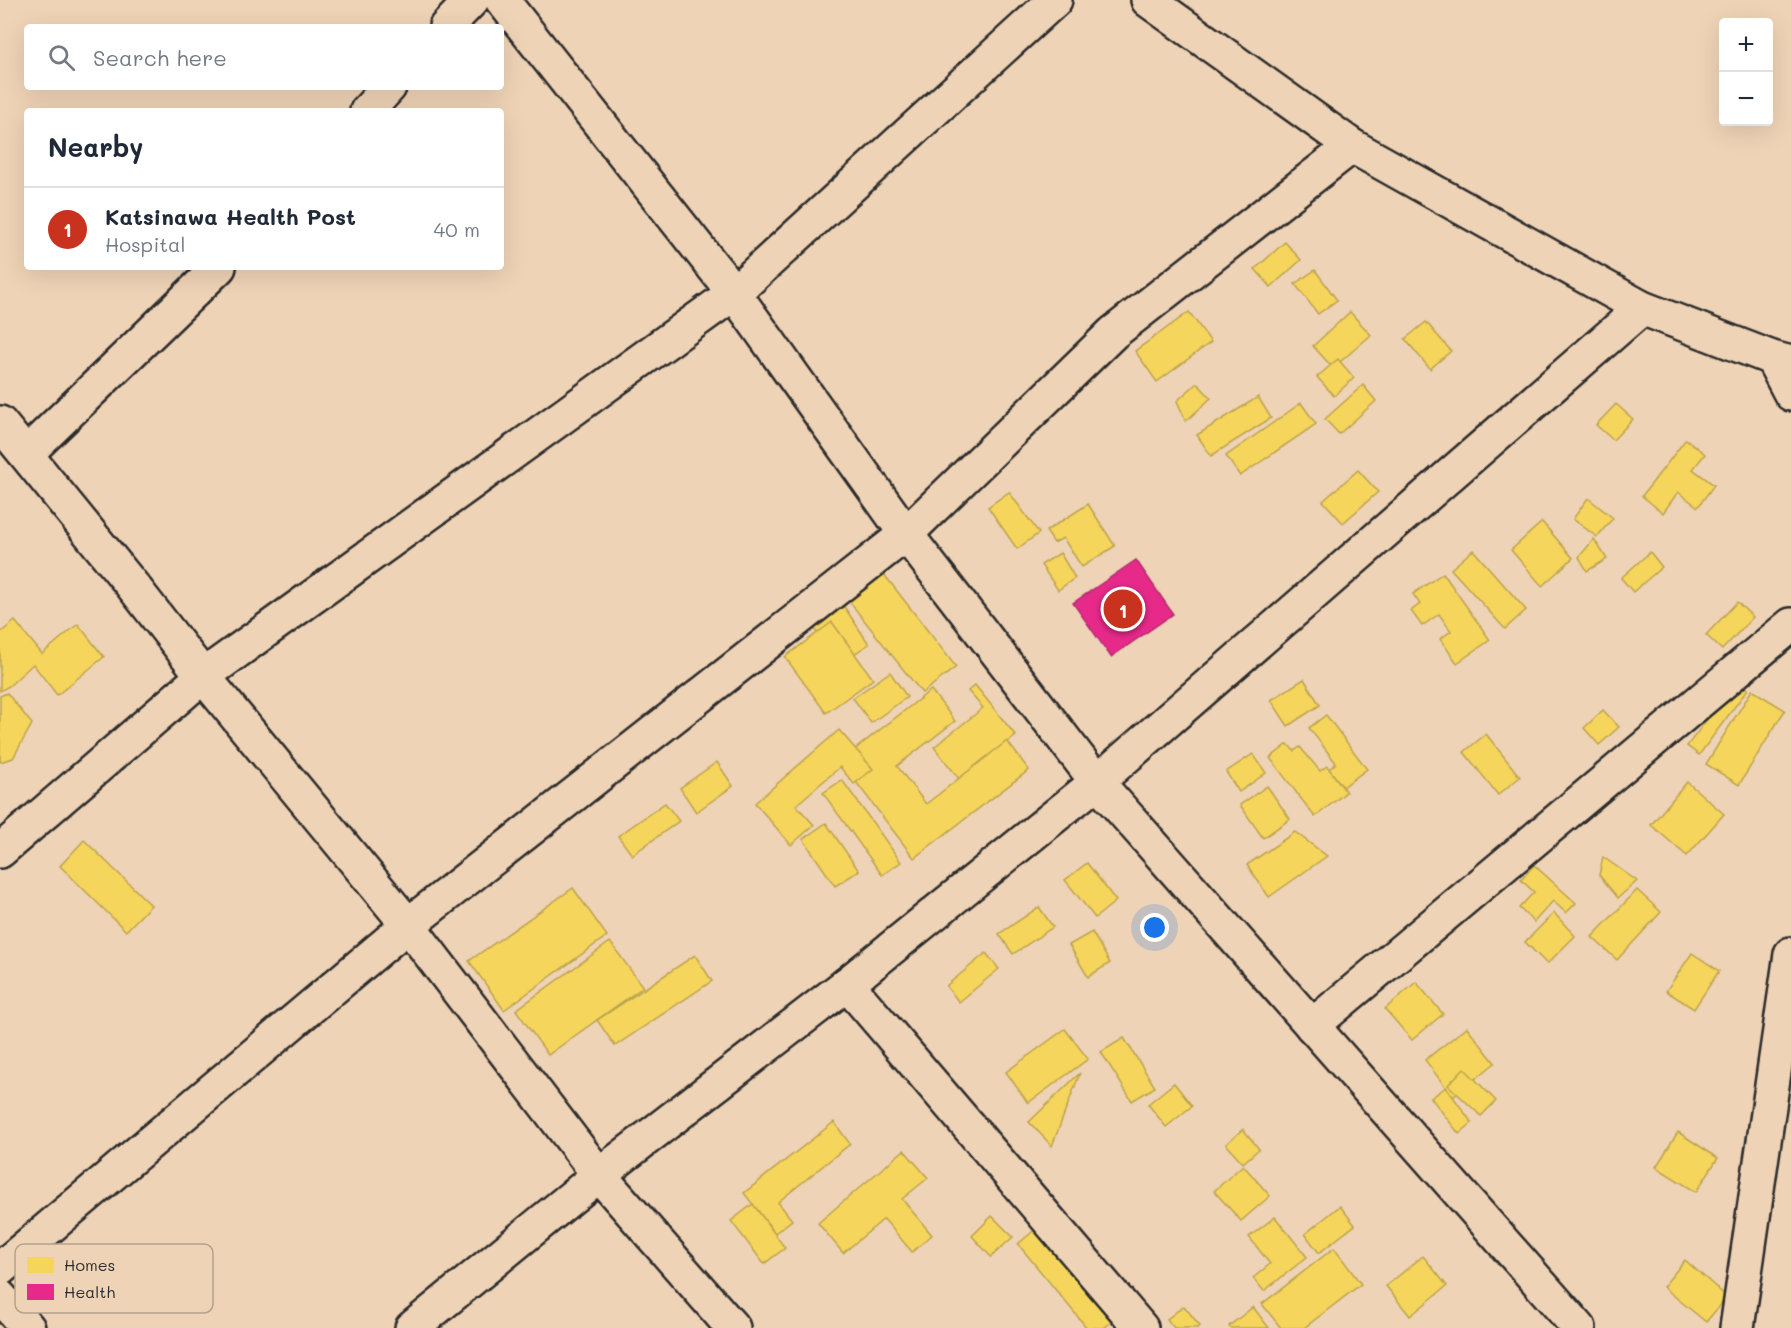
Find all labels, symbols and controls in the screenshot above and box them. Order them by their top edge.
map controls [1719,18,1773,126]
button: + [1719,18,1773,72]
search box [24,24,504,90]
icon: search [45,41,78,74]
text: Search here [93,43,227,72]
button: − [1719,72,1773,126]
text: Nearby [48,130,143,164]
text: Katsinawa Health Post [105,202,356,231]
text: 1 [63,216,72,242]
text: 40 m [434,216,480,242]
text: Hospital [105,231,186,257]
pin: 1 [1104,586,1142,632]
your location [1140,913,1169,942]
legend [15,1244,213,1313]
text: Homes [64,1254,115,1275]
text: Health [64,1281,115,1302]

